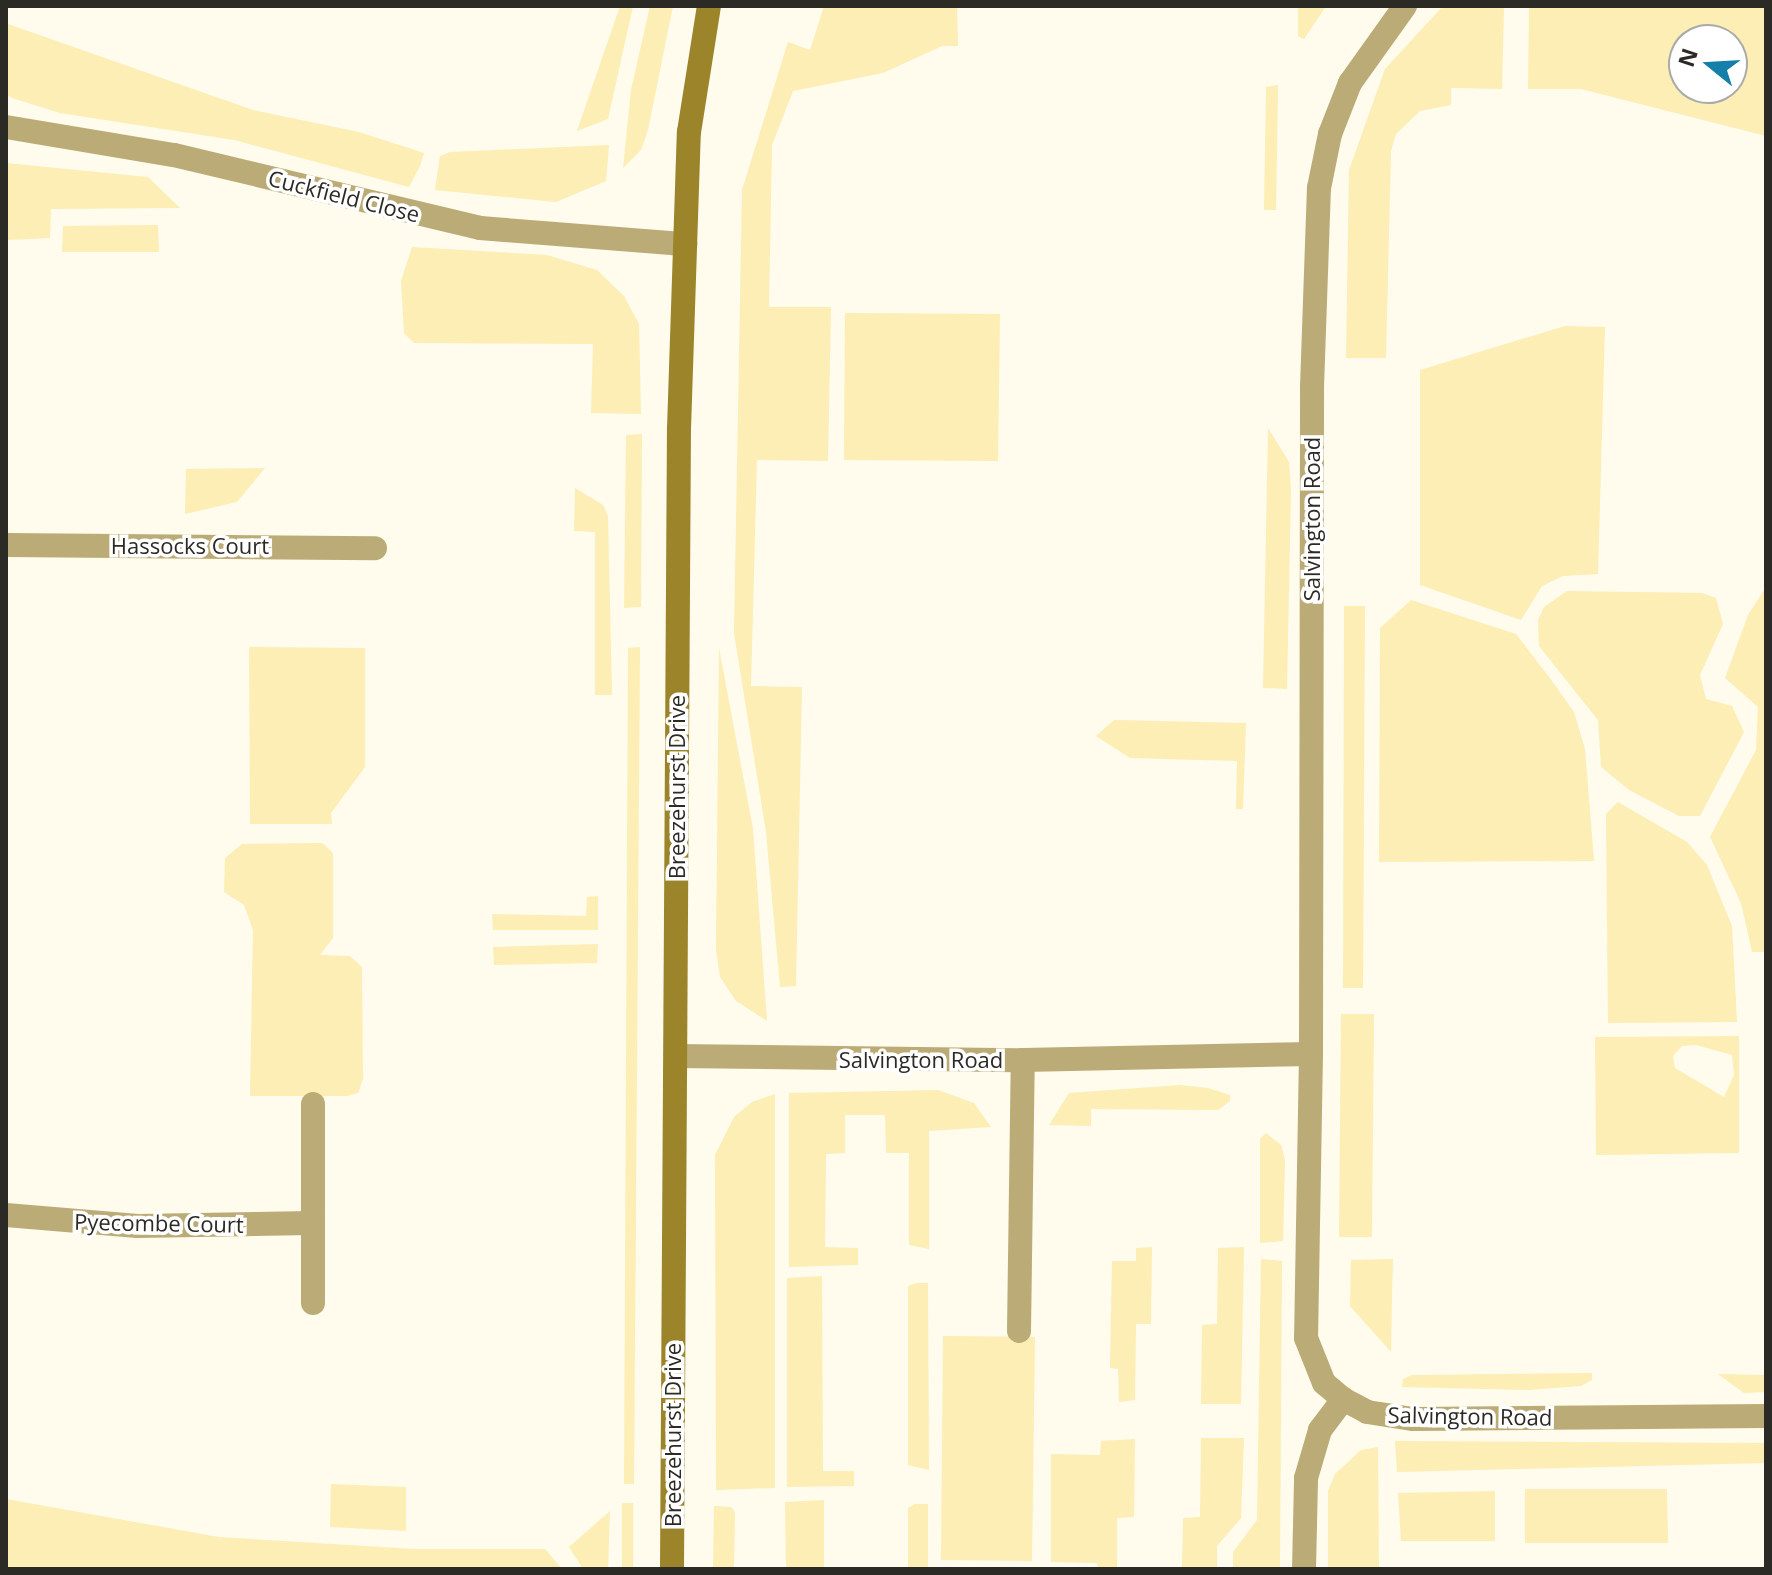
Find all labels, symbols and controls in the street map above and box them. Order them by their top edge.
north arrow [1668,24,1748,104]
text: N [1670,44,1704,70]
street label: Cuckfield Close [266,164,422,228]
street label: Salvington Road [1299,437,1325,601]
street label: Hassocks Court [111,533,269,559]
street label: Breezehurst Drive [664,695,690,879]
street label: Salvington Road [839,1047,1003,1073]
street label: Pyecombe Court [74,1208,244,1238]
street label: Breezehurst Drive [660,1343,686,1527]
street label: Salvington Road [1387,1401,1553,1431]

